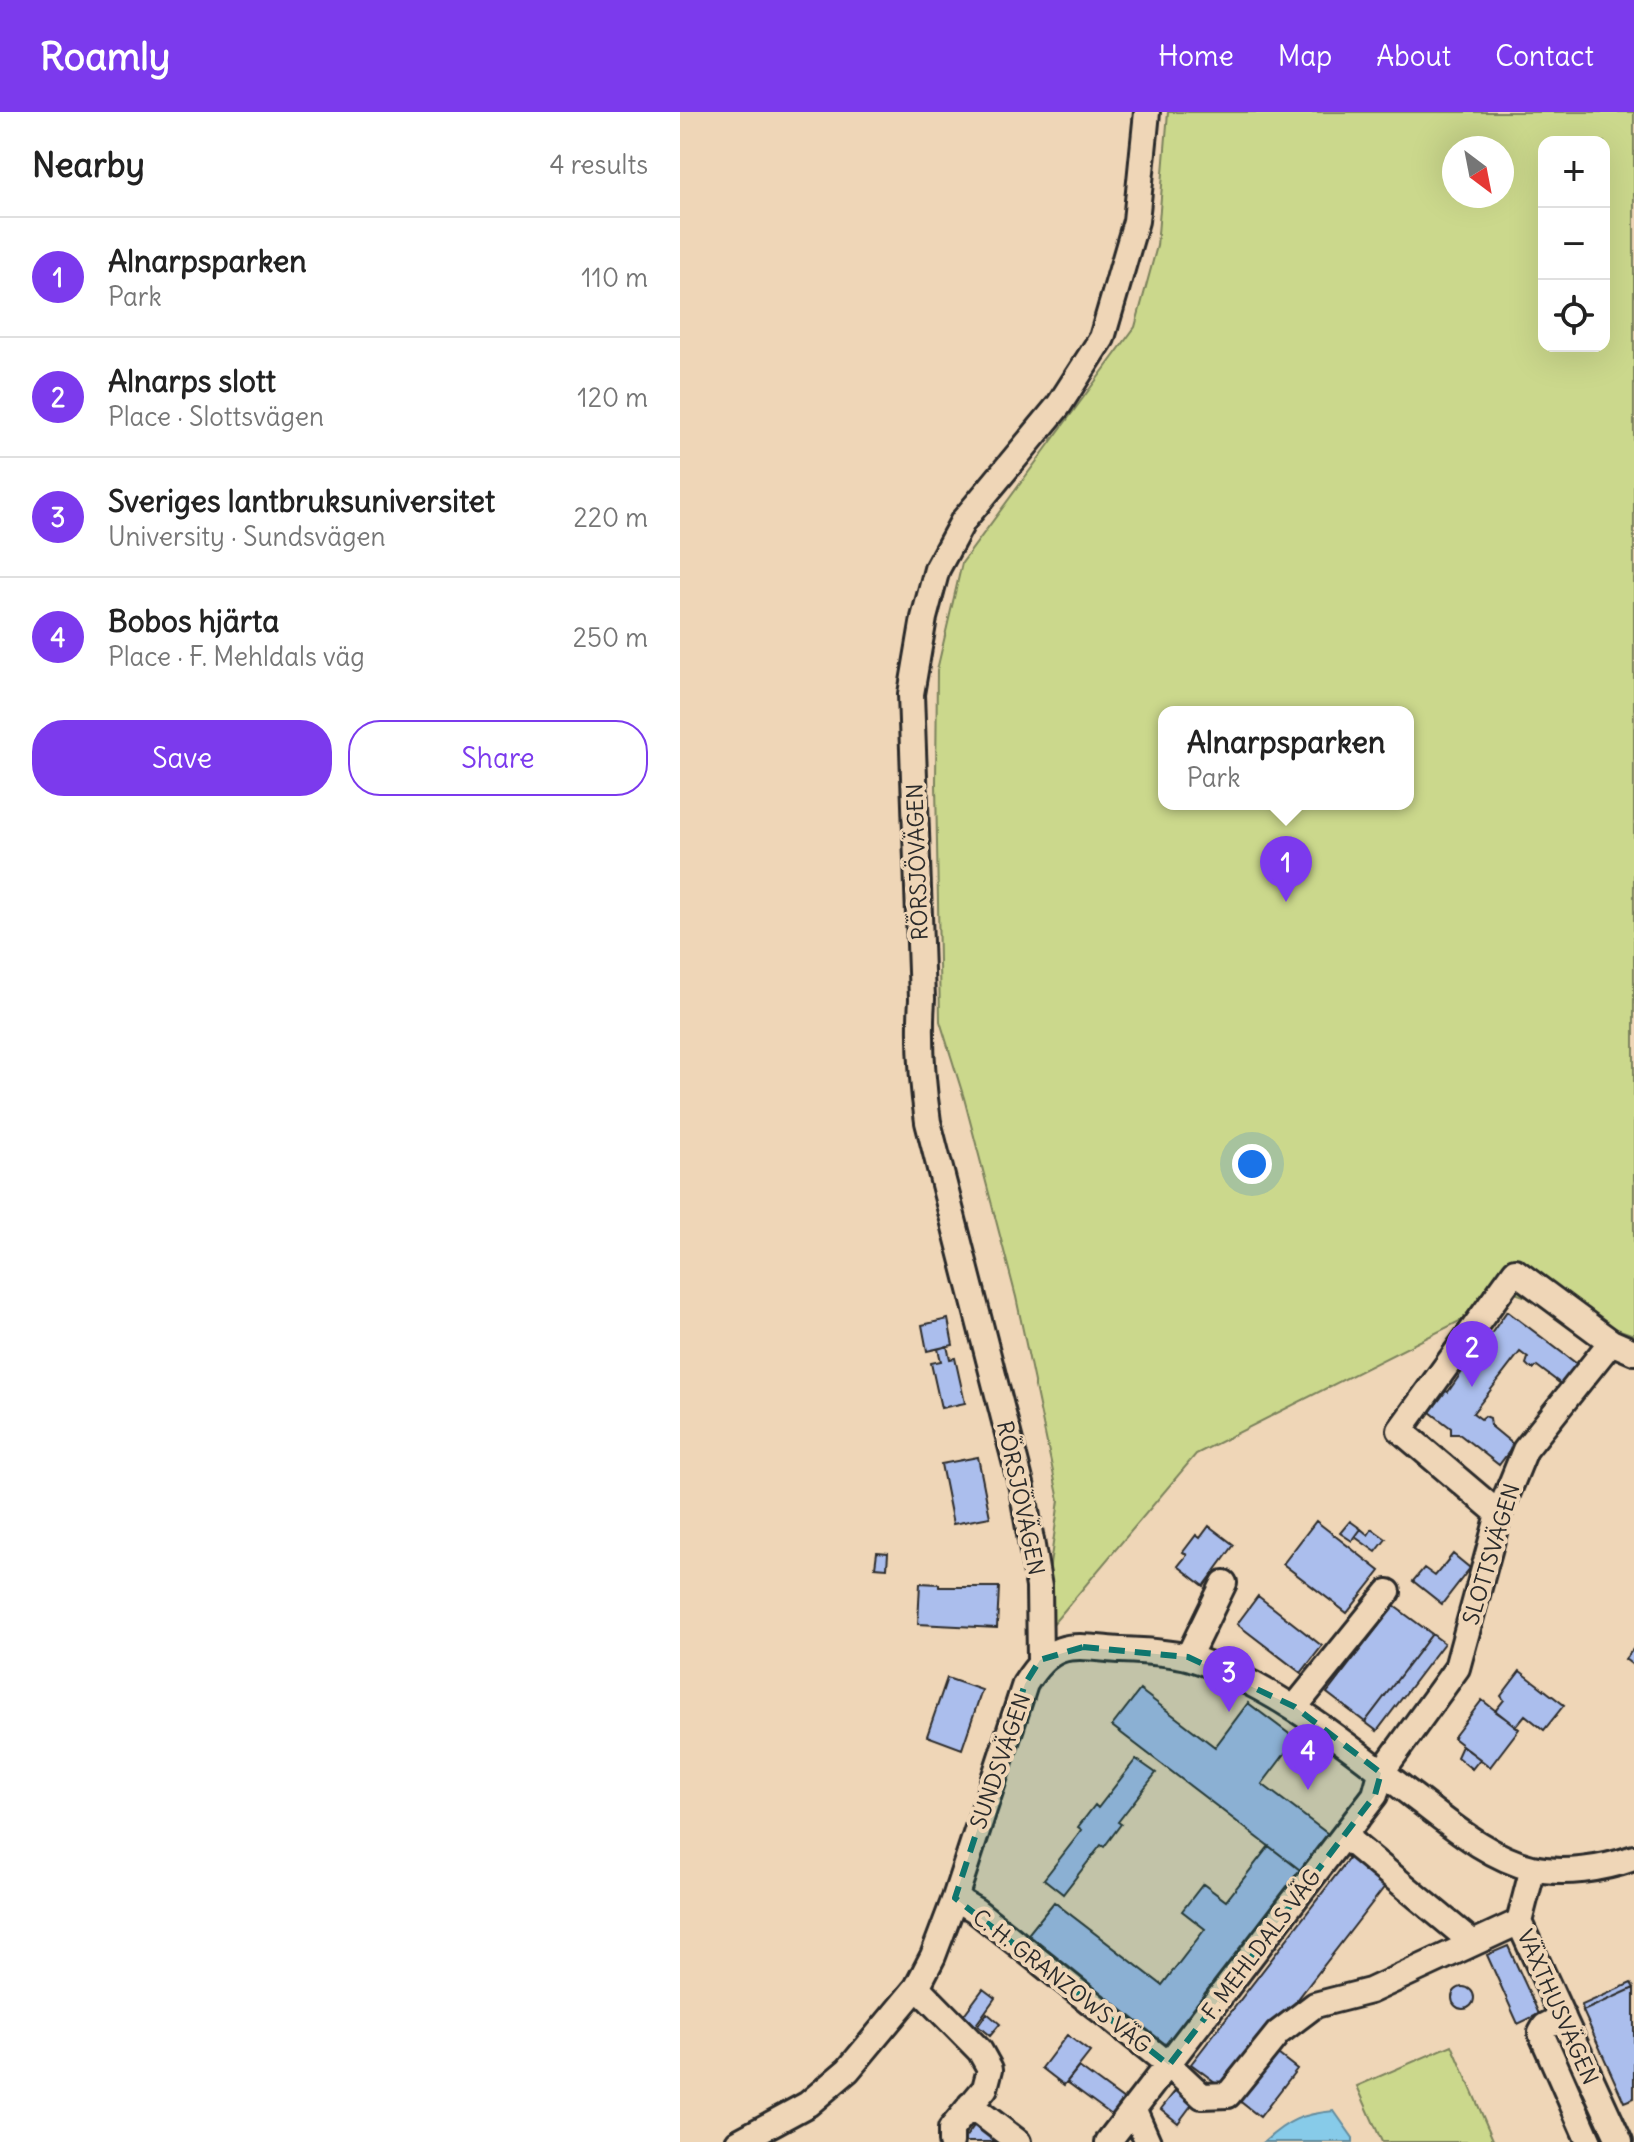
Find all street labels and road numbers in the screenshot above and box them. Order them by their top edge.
street label: RÖRSJÖVÄGEN [900,783,934,941]
street label: RÖRSJÖVÄGEN [991,1418,1051,1578]
street label: SLOTTSVÄGEN [1456,1480,1526,1628]
street label: SUNDSVÄGEN [964,1690,1036,1832]
street label: F. MEHLDALS VÄG [1195,1863,1327,2025]
street label: C. H. GRANZOWS VÄG [967,1903,1157,2059]
street label: VÄXTHUSVÄGEN [1511,1925,1605,2089]

